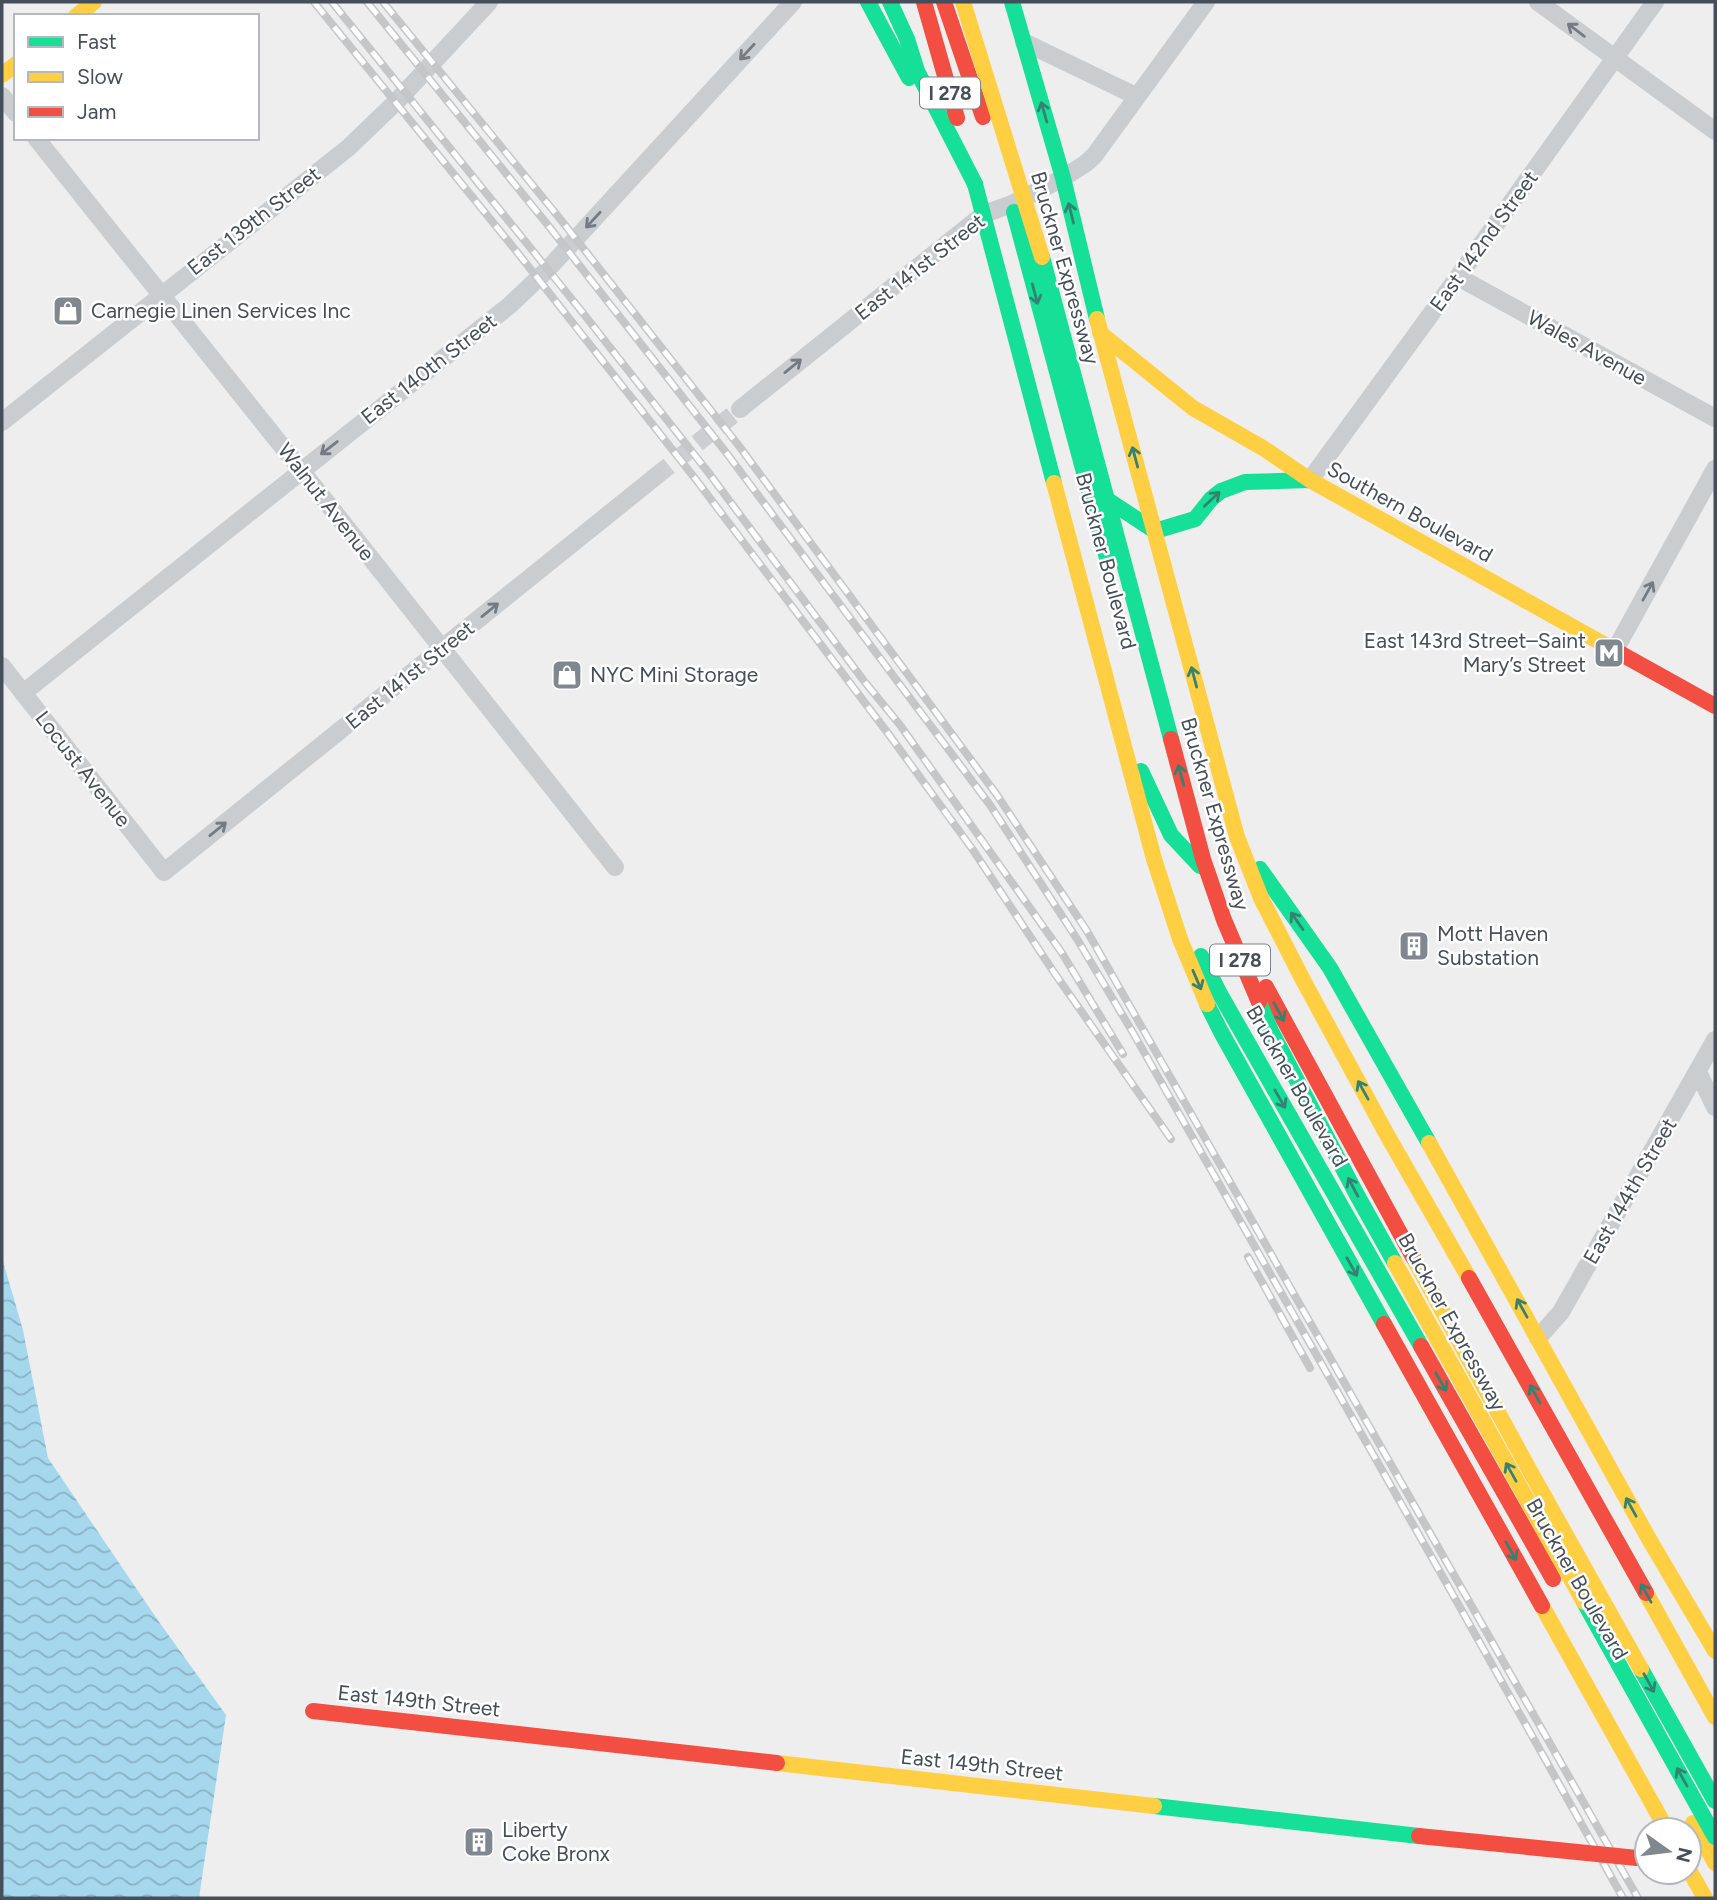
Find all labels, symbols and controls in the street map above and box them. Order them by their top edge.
legend [14,14,259,140]
one-way arrow [1567,23,1586,37]
text: Fast [77,29,117,54]
one-way arrow [738,43,755,60]
text: Slow [77,64,123,89]
road number: I 278 [920,78,980,108]
text: Jam [77,99,116,124]
one-way arrow [1037,102,1050,124]
street label: East 139th Street [182,161,325,280]
street label: East 142nd Street [1424,166,1543,316]
street label: Bruckner Expressway [1026,169,1105,367]
one-way arrow [1064,202,1077,225]
street label: East 141st Street [850,208,990,325]
one-way arrow [585,211,601,229]
one-way arrow [1030,283,1043,305]
shop icon: Carnegie Linen Services Inc [51,294,85,328]
place label: Carnegie Linen Services Inc [91,298,351,323]
street label: Wales Avenue [1523,305,1651,391]
street label: East 140th Street [356,308,501,429]
one-way arrow [784,359,802,374]
street label: Walnut Avenue [273,438,380,565]
one-way arrow [320,441,338,456]
one-way arrow [1127,446,1140,468]
street label: Southern Boulevard [1323,456,1497,567]
street label: Bruckner Boulevard [1071,470,1142,652]
one-way arrow [1203,491,1221,507]
one-way arrow [1641,581,1655,601]
one-way arrow [481,602,499,618]
street label: East 141st Street [340,615,479,734]
place label: East 143rd Street–Saint Mary’s Street [1364,628,1586,677]
metro station icon: East 143rd Street–Saint Mary’s Street [1592,636,1626,670]
shop icon: NYC Mini Storage [550,658,584,692]
place label: NYC Mini Storage [590,662,758,687]
one-way arrow [1187,666,1200,689]
street label: Locust Avenue [30,706,136,832]
street label: Bruckner Expressway [1176,715,1255,913]
one-way arrow [1173,765,1186,787]
one-way arrow [208,822,226,837]
one-way arrow [1290,912,1304,931]
place label: Mott Haven Substation [1437,921,1548,970]
building icon: Mott Haven Substation [1397,929,1431,963]
road number: I 278 [1210,944,1270,976]
one-way arrow [1192,969,1205,991]
street label: Bruckner Boulevard [1241,1001,1354,1171]
one-way arrow [1272,1001,1286,1021]
one-way arrow [1356,1080,1369,1101]
one-way arrow [1274,1088,1287,1109]
street label: East 144th Street [1578,1113,1682,1268]
one-way arrow [1346,1177,1359,1198]
street label: Bruckner Expressway [1393,1228,1512,1415]
one-way arrow [1345,1256,1359,1276]
one-way arrow [1515,1298,1528,1319]
one-way arrow [1434,1372,1448,1392]
one-way arrow [1528,1385,1542,1405]
one-way arrow [1504,1462,1518,1482]
street label: Bruckner Boulevard [1521,1494,1634,1664]
one-way arrow [1624,1498,1638,1518]
one-way arrow [1505,1540,1518,1561]
one-way arrow [1639,1583,1652,1604]
one-way arrow [1643,1672,1656,1693]
street label: East 149th Street [337,1680,502,1721]
street label: East 149th Street [900,1744,1065,1785]
one-way arrow [1675,1767,1688,1788]
north arrow [1633,1816,1703,1886]
place label: Liberty Coke Bronx [502,1817,610,1866]
building icon: Liberty Coke Bronx [462,1825,496,1859]
text: N [1671,1845,1697,1865]

